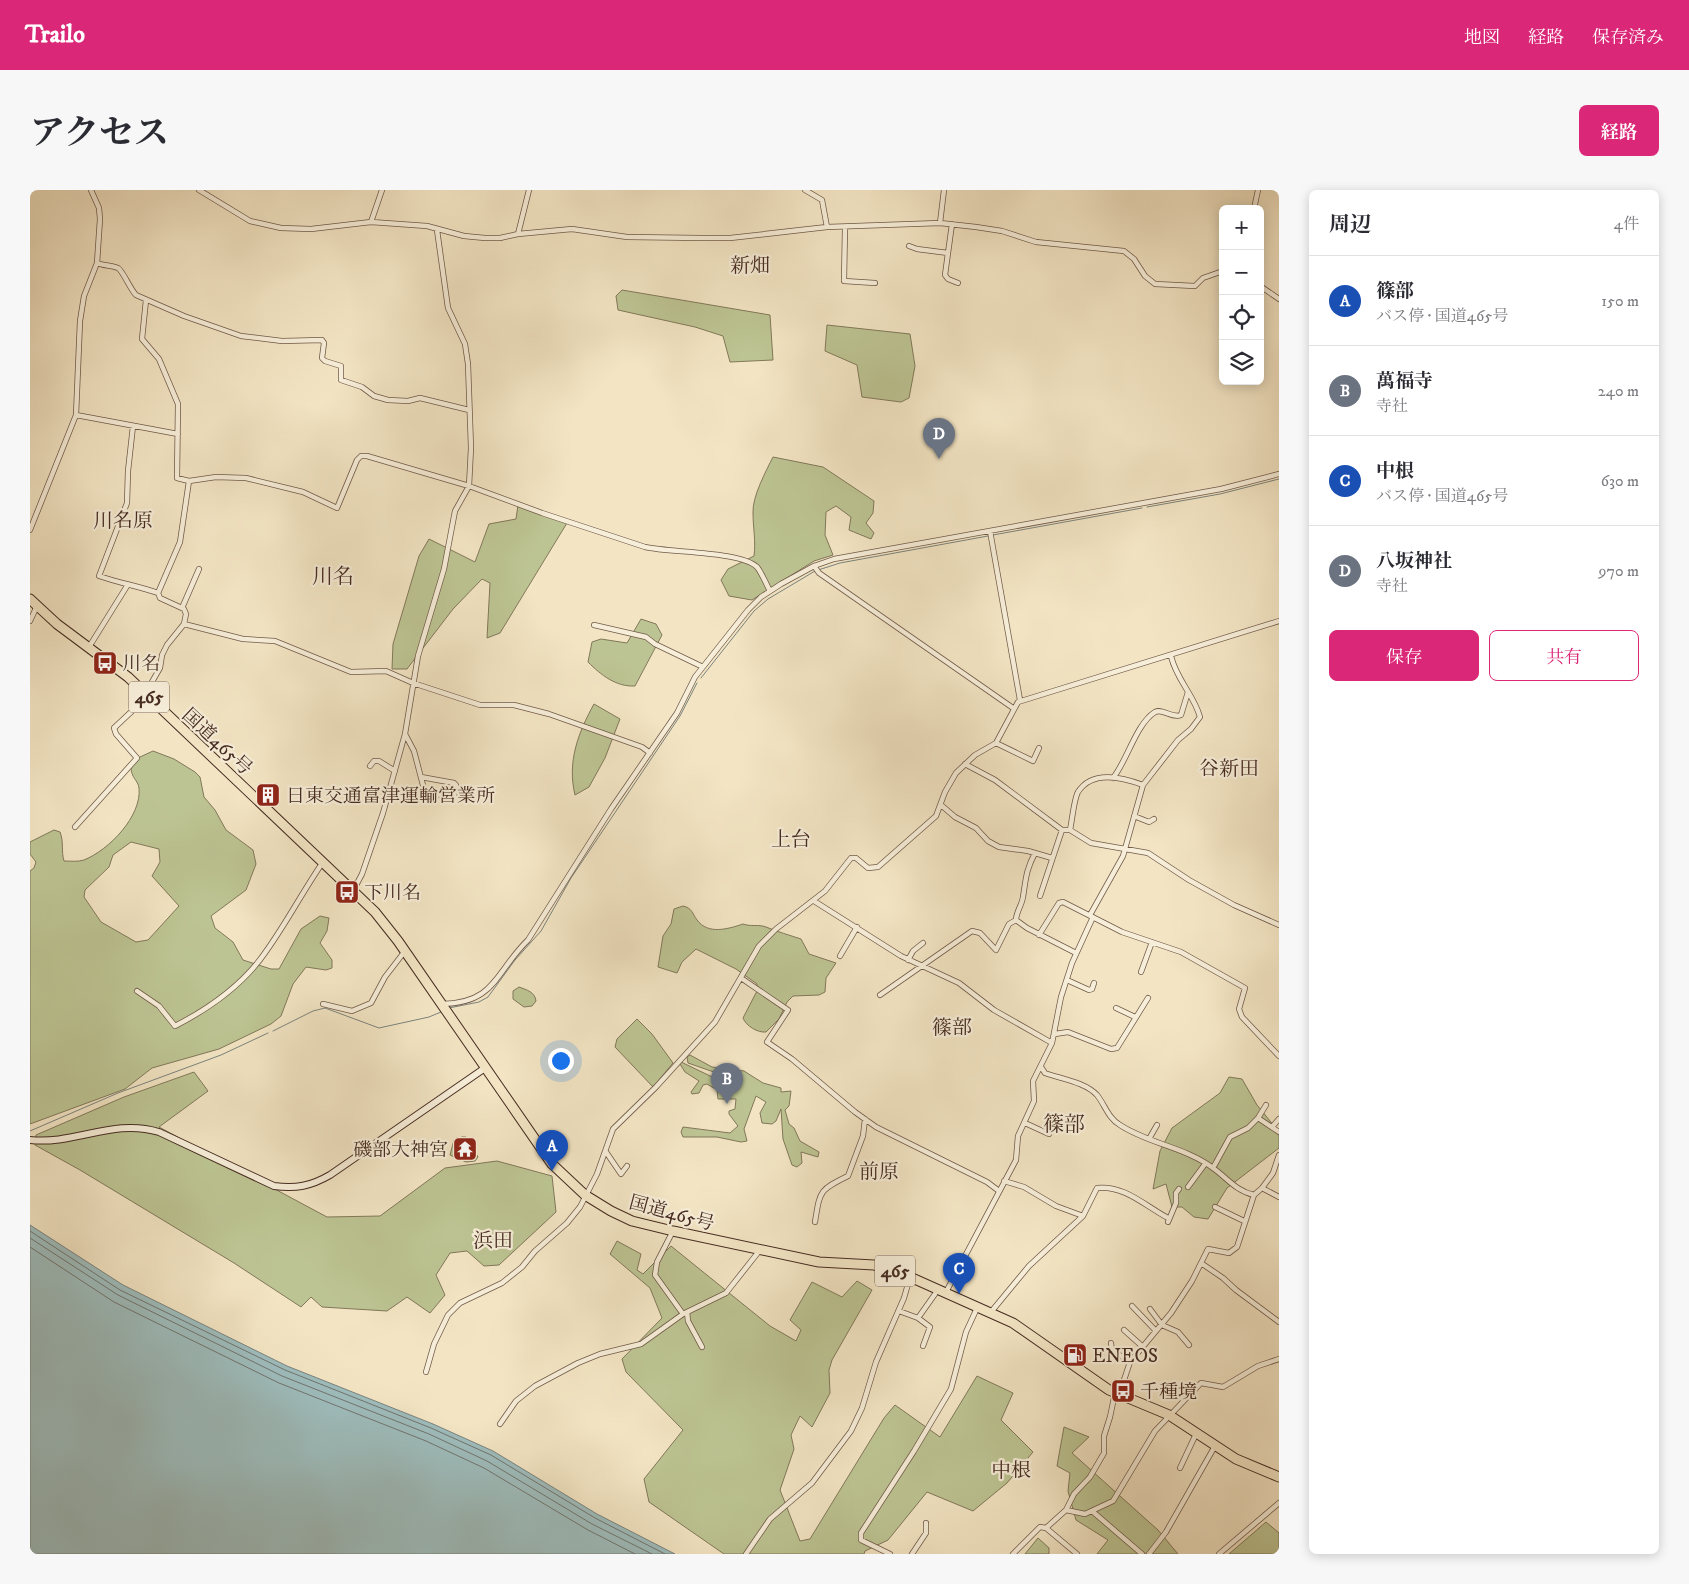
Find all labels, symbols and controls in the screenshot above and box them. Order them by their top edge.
text: Trailo [25,20,85,50]
text: 地図 [1464,27,1500,49]
text: 経路 [1528,27,1564,49]
text: 保存済み [1592,27,1664,49]
button: 経路 [1579,105,1659,156]
text: アクセス [30,112,169,156]
map controls [1219,205,1264,385]
button: + [1219,205,1264,250]
text: 周辺 [1329,212,1371,238]
text: 4件 [1614,214,1639,234]
button: − [1219,250,1264,295]
district label: 新畑 [730,254,770,279]
text: 篠部 [1376,280,1414,303]
text: A [1340,291,1350,311]
text: 150 m [1601,291,1639,311]
button: locate [1219,295,1264,340]
text: バス停 · 国道465号 [1376,306,1508,326]
button: layers [1219,340,1264,385]
text: 萬福寺 [1376,370,1433,393]
text: B [1340,381,1350,401]
text: 240 m [1598,381,1639,401]
text: 寺社 [1376,396,1408,416]
pin: D [923,418,955,459]
text: 中根 [1376,460,1414,483]
text: C [1340,471,1350,491]
text: 630 m [1601,471,1639,491]
text: バス停 · 国道465号 [1376,486,1508,506]
district label: 川名原 [93,509,153,534]
text: 八坂神社 [1376,550,1452,573]
text: D [1339,561,1351,581]
text: 970 m [1599,561,1639,581]
district label: 川名 [312,564,354,590]
text: 寺社 [1376,576,1408,596]
button: 保存 [1329,630,1479,681]
button: 共有 [1489,630,1639,681]
bus stop icon: 川名 [92,650,118,676]
place label: 川名 [122,653,160,676]
road number: 465 [129,682,169,712]
street label: 国道465号 [177,704,257,780]
district label: 谷新田 [1199,757,1259,782]
building icon: 日東交通富津運輸営業所 [255,782,281,808]
place label: 日東交通富津運輸営業所 [286,785,495,808]
district label: 上台 [771,828,811,853]
bus stop icon: 下川名 [334,879,360,905]
place label: 下川名 [364,882,421,905]
district label: 篠部 [932,1016,972,1041]
your location [548,1048,574,1074]
pin: B [711,1063,743,1104]
district label: 篠部 [1043,1112,1085,1138]
pin: A [536,1130,568,1171]
temple icon: 磯部大神宮 [452,1136,478,1162]
place label: 磯部大神宮 [353,1139,448,1162]
district label: 前原 [859,1160,899,1185]
street label: 国道465号 [626,1191,717,1236]
district label: 浜田 [473,1229,513,1254]
pin: C [943,1253,975,1294]
road number: 465 [875,1256,915,1286]
fuel station icon: ENEOS [1062,1342,1088,1368]
place label: ENEOS [1092,1345,1158,1368]
bus stop icon: 千種境 [1110,1378,1136,1404]
place label: 千種境 [1140,1381,1197,1404]
district label: 中根 [991,1459,1031,1484]

